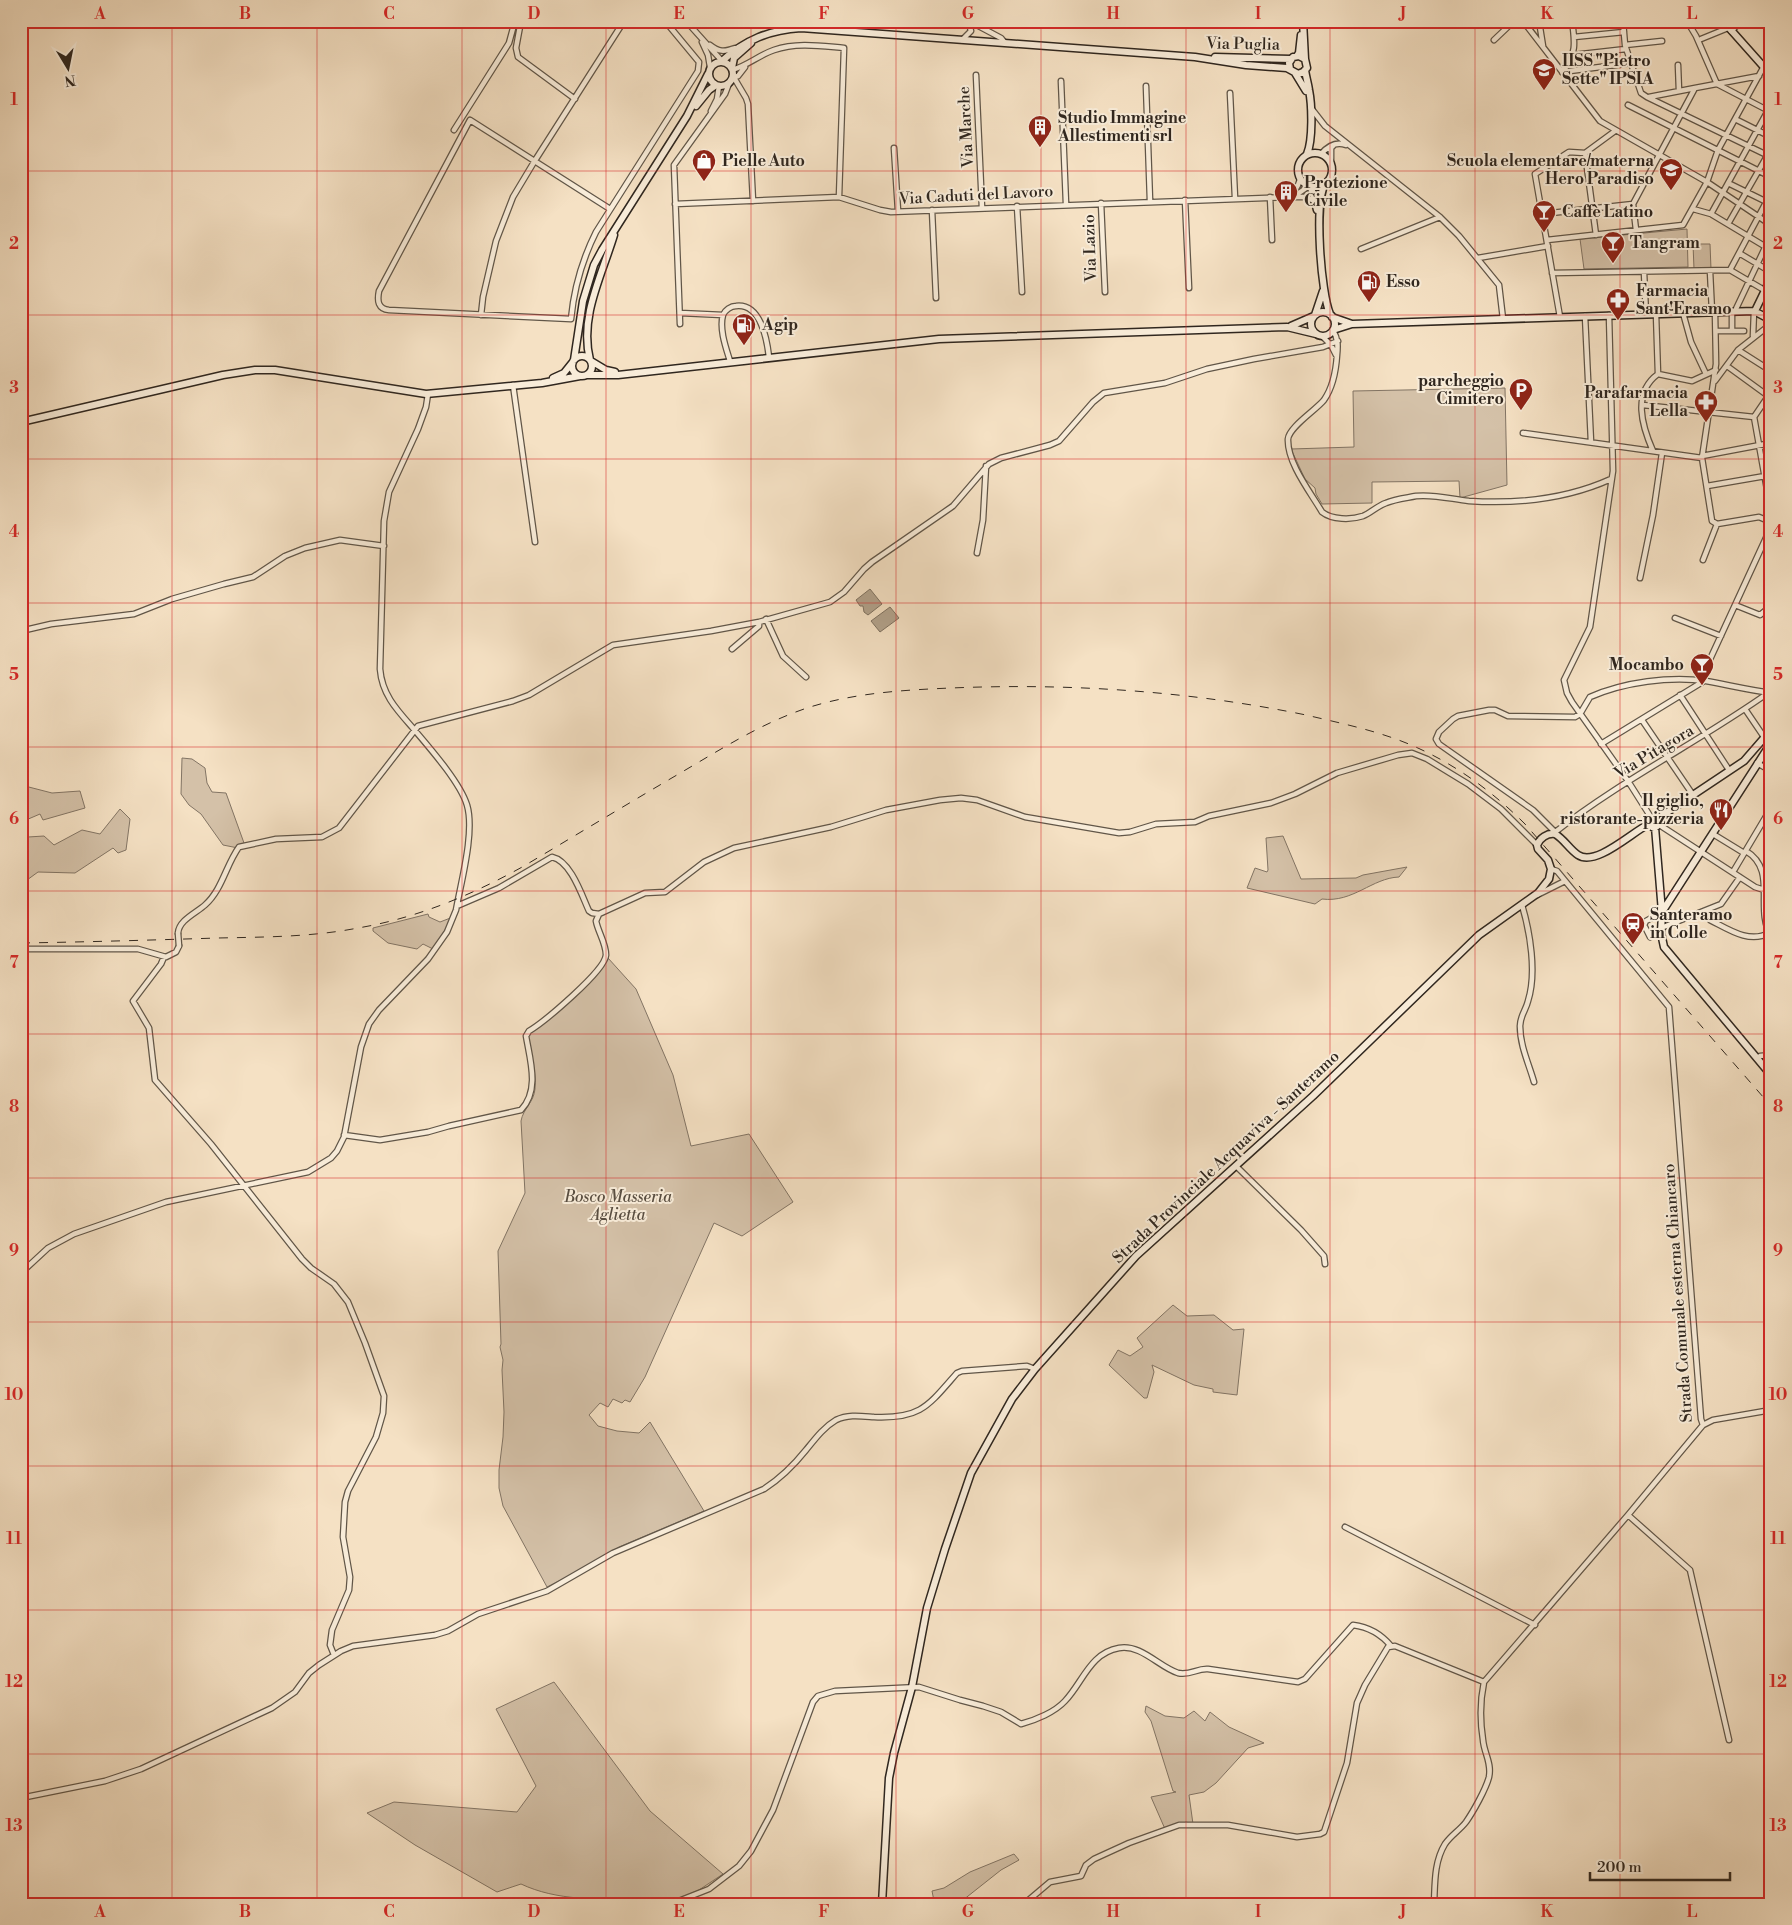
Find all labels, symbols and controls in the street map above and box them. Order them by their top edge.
text: A [93,4,106,24]
text: B [239,4,251,24]
text: C [383,4,395,24]
text: D [528,4,541,24]
text: E [673,4,685,24]
text: F [818,4,830,24]
text: G [962,4,975,24]
text: H [1106,4,1120,24]
text: I [1255,4,1261,24]
text: J [1398,4,1406,24]
text: K [1541,4,1555,24]
text: L [1687,4,1698,24]
street label: Via Puglia [1205,33,1281,55]
north arrow [42,42,92,92]
place label: IISS "Pietro Sette" IPSIA [1562,51,1654,89]
school or university icon: IISS "Pietro Sette" IPSIA [1531,57,1557,91]
text: N [63,70,77,90]
street label: Via Marche [954,86,978,169]
text: 1 [10,90,18,110]
text: 1 [1774,90,1782,110]
place label: Studio Immagine Allestimenti srl [1057,108,1187,146]
building icon: Studio Immagine Allestimenti srl [1027,114,1053,148]
shop icon: Pielle Auto [691,148,717,182]
place label: Pielle Auto [722,151,805,171]
place label: Scuola elementare/materna Hero Paradiso [1447,151,1654,189]
school or university icon: Scuola elementare/materna Hero Paradiso [1658,157,1684,191]
place label: Protezione Civile [1304,173,1388,211]
building icon: Protezione Civile [1273,179,1299,213]
street label: Via Caduti del Lavoro [897,181,1054,209]
bar icon: Caffè Latino [1531,199,1557,233]
place label: Caffè Latino [1562,202,1653,222]
street label: Via Lazio [1079,214,1101,283]
bar icon: Tangram [1600,230,1626,264]
place label: Tangram [1630,233,1700,253]
text: 2 [9,234,19,254]
text: 2 [1773,234,1783,254]
fuel station icon: Esso [1356,269,1382,303]
place label: Esso [1386,272,1420,292]
place label: Farmacia Sant'Erasmo [1636,281,1732,319]
pharmacy icon: Farmacia Sant'Erasmo [1605,287,1631,321]
fuel station icon: Agip [731,312,757,346]
place label: Agip [761,315,798,335]
place label: parcheggio Cimitero [1418,371,1504,409]
parking icon: parcheggio Cimitero [1508,377,1534,411]
text: 3 [9,378,19,398]
text: 3 [1773,378,1783,398]
place label: Parafarmacia Lella [1584,383,1688,421]
pharmacy icon: Parafarmacia Lella [1693,389,1719,423]
text: 4 [9,522,20,542]
text: 4 [1773,522,1784,542]
bar icon: Mocambo [1689,652,1715,686]
place label: Mocambo [1609,655,1684,675]
text: 5 [9,665,19,685]
text: 5 [1773,665,1783,685]
street label: Via Pitagora [1610,720,1698,784]
place label: Il giglio, ristorante-pizzeria [1560,791,1704,829]
restaurant icon: Il giglio, ristorante-pizzeria [1708,797,1734,831]
text: 6 [9,809,19,829]
text: 6 [1773,809,1783,829]
place label: Santeramo in Colle [1650,905,1732,943]
station icon: Santeramo in Colle [1620,911,1646,945]
text: 7 [9,953,19,973]
text: 7 [1773,953,1783,973]
street label: Strada Provinciale Acquaviva - Santeramo [1108,1046,1344,1268]
text: 8 [9,1097,19,1117]
text: 8 [1773,1097,1783,1117]
street label: Strada Comunale esterna Chiancaro [1659,1163,1697,1423]
park label: Bosco Masseria Aglietta [563,1187,672,1225]
text: 9 [9,1241,19,1261]
text: 9 [1773,1241,1783,1261]
text: 10 [5,1385,23,1405]
text: 10 [1769,1385,1787,1405]
text: 11 [6,1529,22,1549]
text: 11 [1770,1529,1786,1549]
text: 12 [5,1672,23,1692]
text: 12 [1769,1672,1787,1692]
text: 13 [5,1816,23,1836]
text: 13 [1769,1816,1787,1836]
scale bar [1590,1850,1730,1882]
text: 200 m [1597,1858,1642,1877]
text: A [93,1902,106,1922]
text: B [239,1902,251,1922]
text: C [383,1902,395,1922]
text: D [528,1902,541,1922]
text: E [673,1902,685,1922]
text: F [818,1902,830,1922]
text: G [962,1902,975,1922]
text: H [1106,1902,1120,1922]
text: I [1255,1902,1261,1922]
text: J [1398,1902,1406,1922]
text: K [1541,1902,1555,1922]
text: L [1687,1902,1698,1922]

